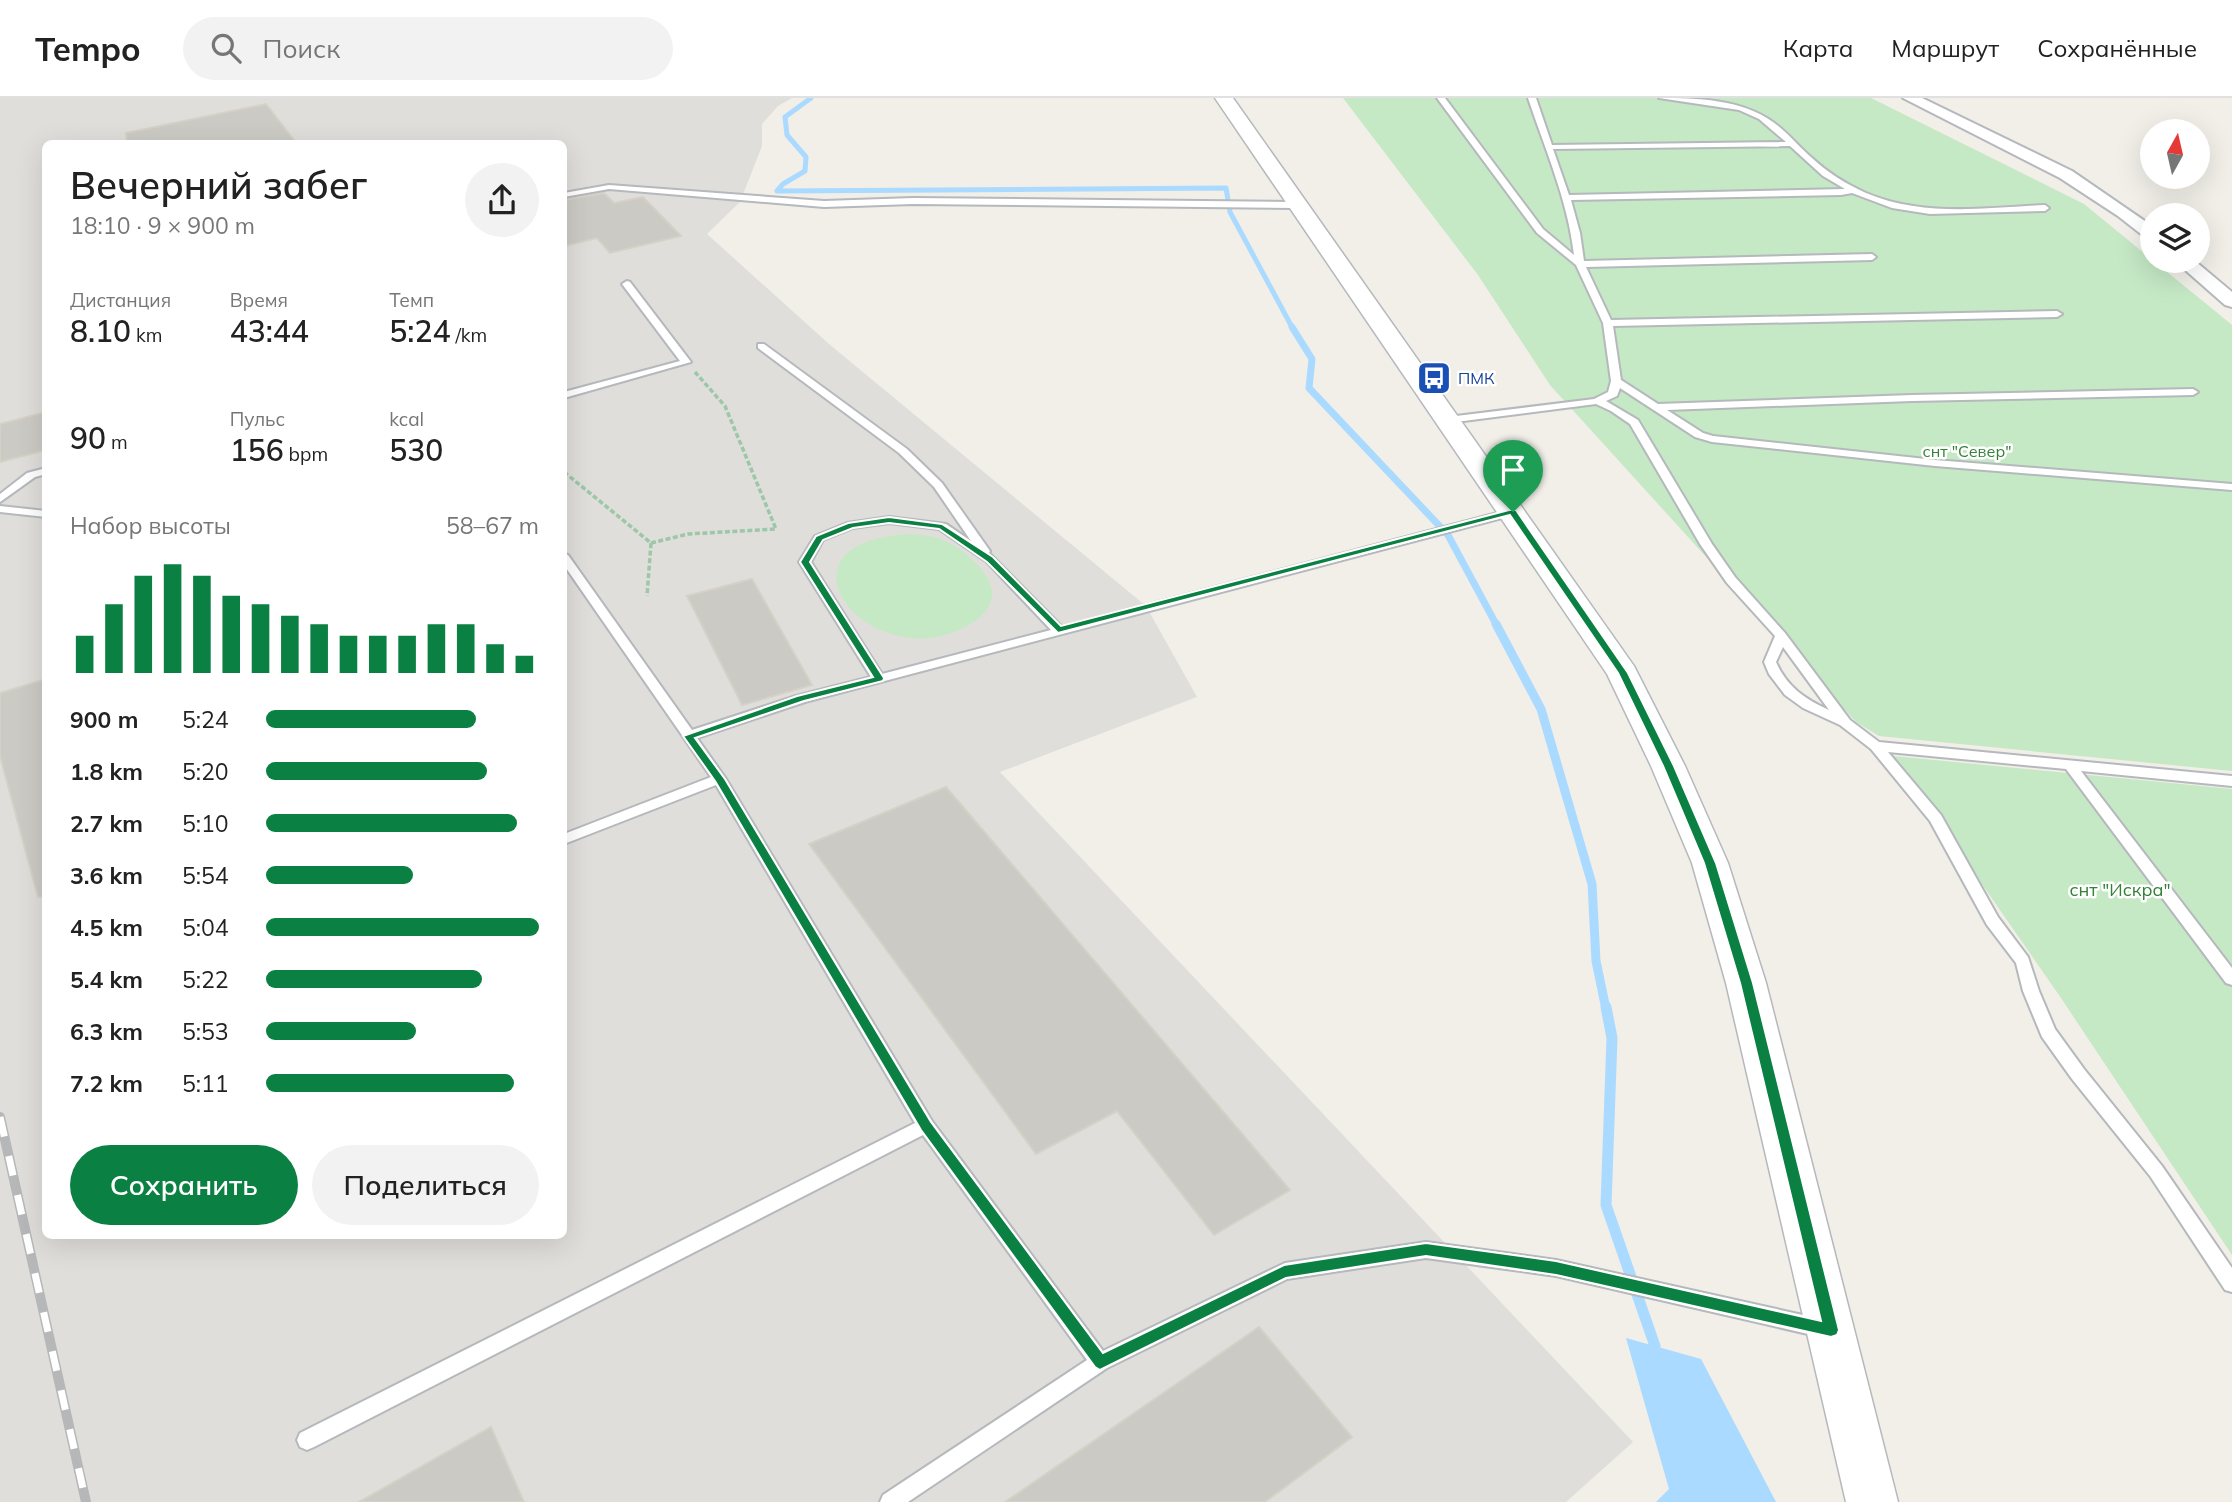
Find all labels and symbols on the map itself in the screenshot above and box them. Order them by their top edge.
north arrow [2140,119,2210,189]
bus stop icon: ПМК [1415,359,1453,397]
place label: ПМК [1458,368,1495,388]
pin [1483,440,1543,512]
park label: снт "Север" [1923,441,2011,461]
park label: снт "Искра" [2069,878,2171,901]

